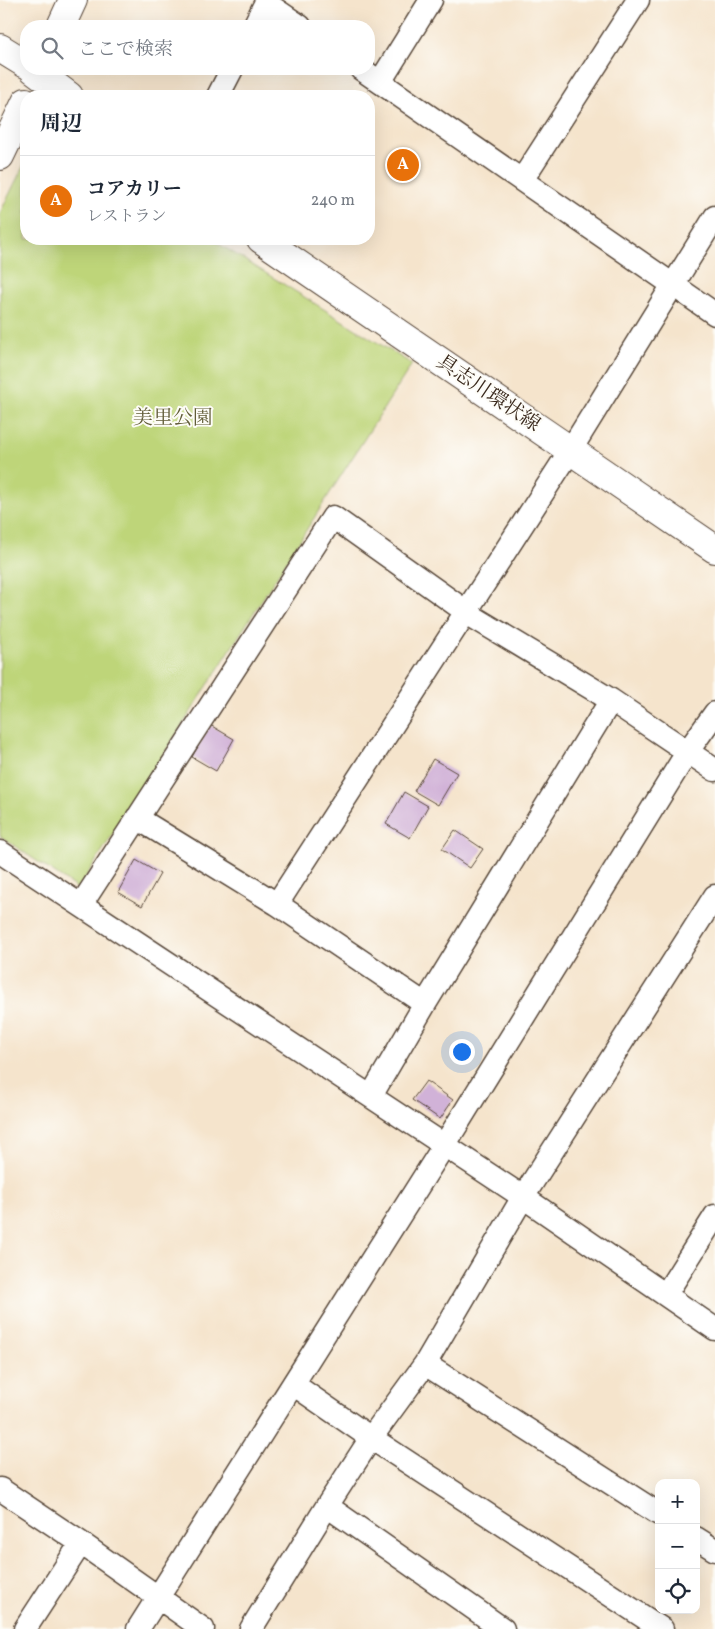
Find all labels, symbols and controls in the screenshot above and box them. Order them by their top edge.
search box [20,20,375,75]
icon: search [38,34,66,62]
text: ここで検索 [78,37,173,63]
text: 周辺 [40,110,82,139]
pin: A [387,146,419,184]
text: コアカリー [87,177,182,203]
text: A [50,190,62,212]
text: 240 m [311,190,355,212]
text: レストラン [87,206,167,228]
street label: 具志川環状線 [430,349,546,439]
park label: 美里公園 [133,405,213,433]
your location [449,1039,475,1065]
map controls [655,1479,700,1614]
button: + [655,1479,700,1524]
button: − [655,1524,700,1569]
button: locate [655,1569,700,1614]

